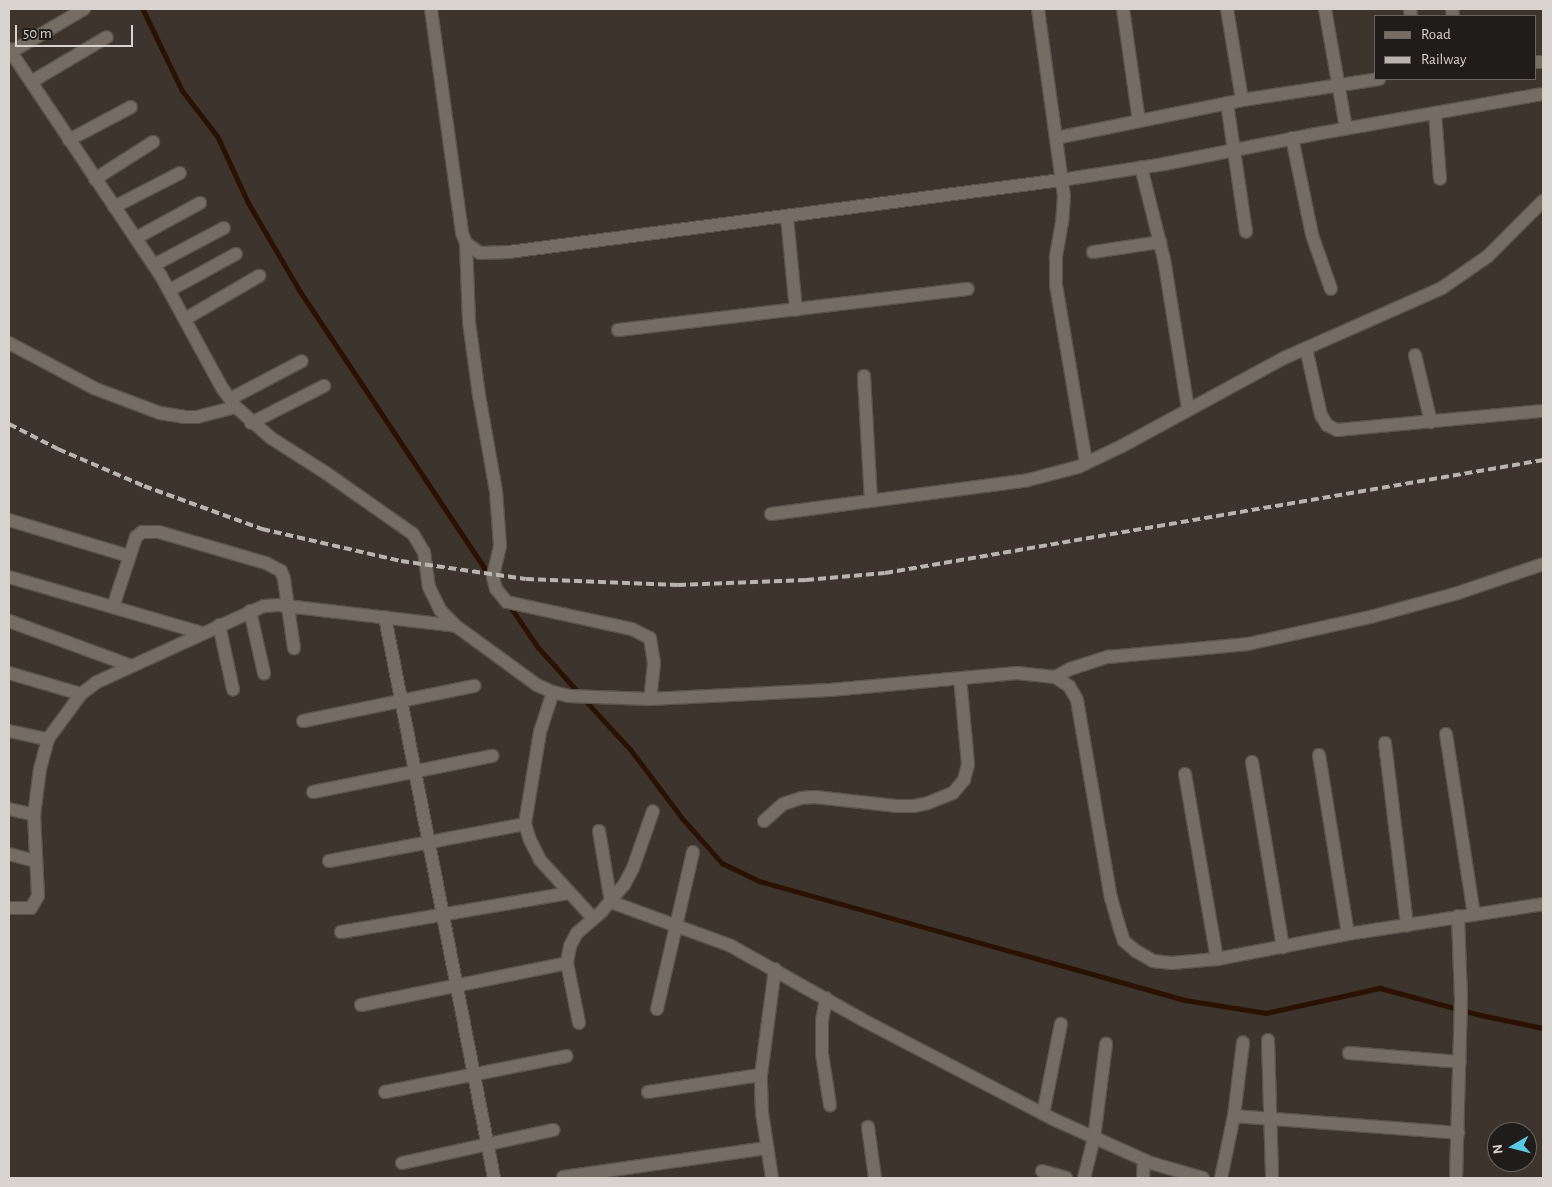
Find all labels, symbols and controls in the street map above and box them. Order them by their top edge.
scale bar [18,15,135,47]
legend [1374,15,1537,80]
text: 50 m [23,26,52,41]
text: Road [1421,27,1451,42]
text: Railway [1421,52,1466,67]
north arrow [1487,1122,1537,1172]
text: N [1491,1143,1506,1155]

